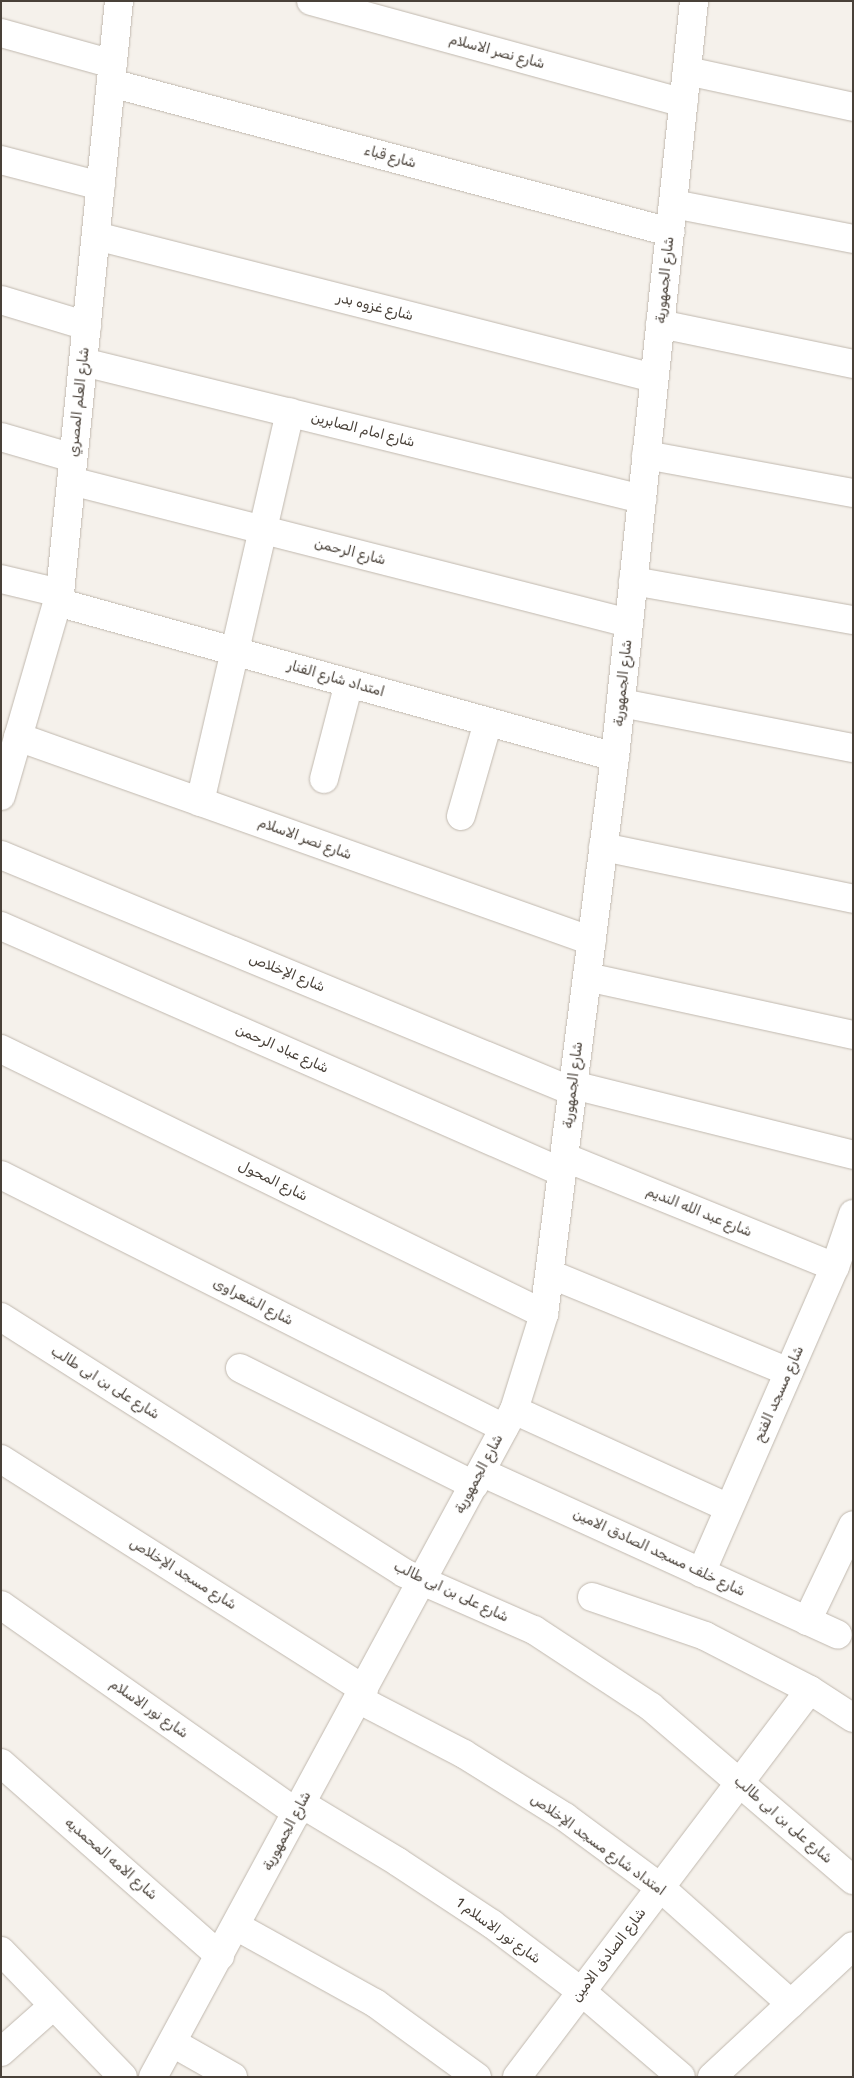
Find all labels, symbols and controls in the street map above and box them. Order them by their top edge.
street label: شارع نصر الاسلام [447,31,547,73]
street label: شارع قباء [362,142,418,172]
street label: شارع الجمهورية [652,236,678,324]
street label: شارع غزوه بدر [335,289,415,325]
street label: شارع العلم المصري [65,346,93,458]
street label: شارع امام الصابرين [309,409,417,451]
street label: شارع الرحمن [313,535,387,569]
street label: شارع الجمهورية [610,639,636,727]
street label: امتداد شارع الفنار [286,657,386,701]
street label: شارع نصر الاسلام [256,814,354,864]
street label: شارع الإخلاص [247,950,327,996]
street label: شارع عباد الرحمن [233,1021,331,1077]
street label: شارع الجمهورية [559,1041,587,1129]
street label: شارع المحول [236,1157,310,1205]
street label: شارع عبد الله النديم [644,1183,754,1241]
street label: شارع الشعراوى [210,1275,296,1329]
street label: شارع على بن ابى طالب [48,1343,162,1423]
street label: شارع مسجد الفتح [750,1343,808,1445]
street label: شارع الجمهورية [451,1431,507,1517]
street label: شارع خلف مسجد الصادق الامين [570,1506,748,1600]
street label: شارع مسجد الإخلاص [127,1534,239,1614]
street label: شارع على بن ابى طالب [391,1558,511,1626]
street label: شارع نور الاسلام [107,1676,191,1742]
street label: شارع على بن ابى طالب [730,1773,836,1867]
street label: شارع الجمهورية [259,1788,315,1874]
street label: امتداد شارع مسجد الإخلاص [527,1790,669,1900]
street label: شارع الامه المحمديه [61,1814,161,1904]
street label: شارع نور الاسلام 1 [452,1895,544,1967]
street label: شارع الصادق الامين [568,1905,650,2005]

